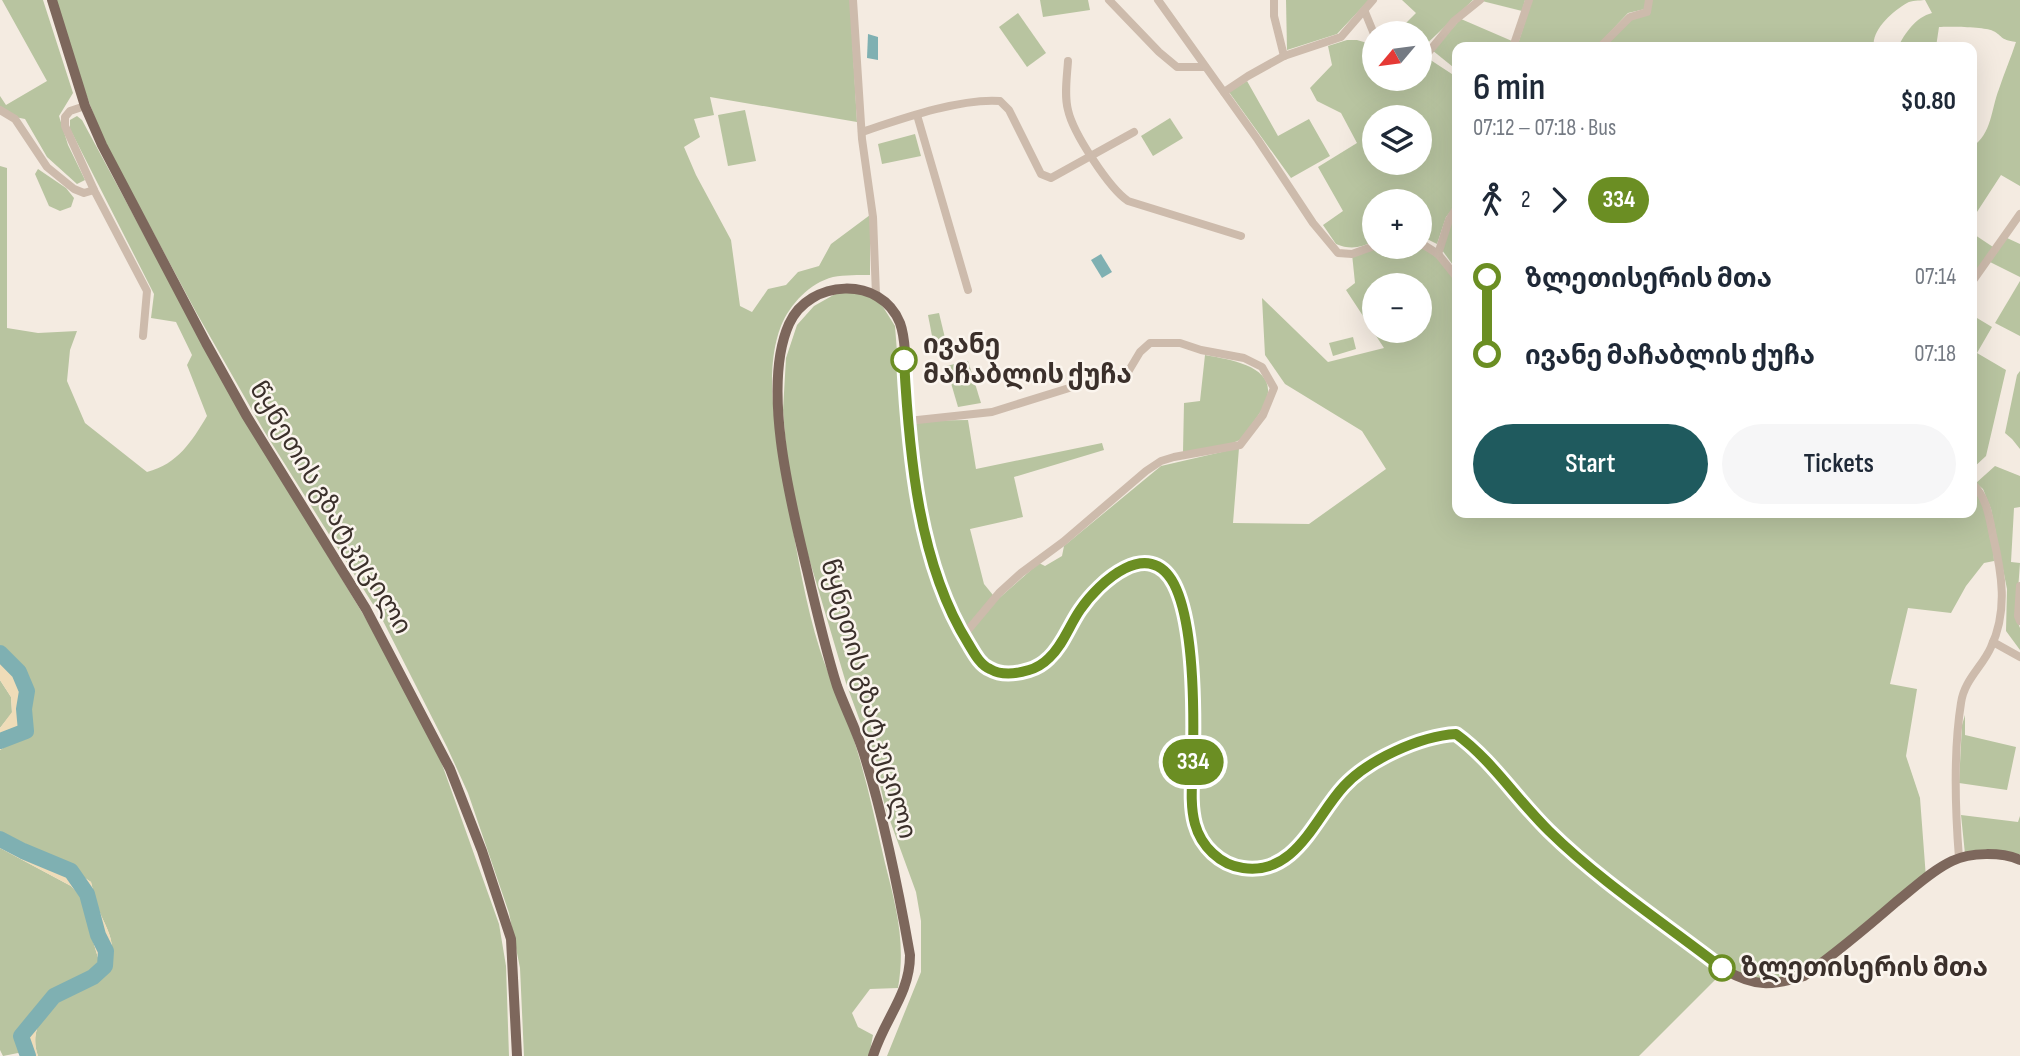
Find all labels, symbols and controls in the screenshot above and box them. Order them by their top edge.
north arrow [1362,21,1432,91]
map controls [1362,21,1432,343]
text: 6 min [1473,65,1545,110]
text: $0.80 [1900,86,1956,117]
button: layers [1362,105,1432,175]
text: 07:12 – 07:18 · Bus [1473,114,1616,142]
icon: walk [1473,181,1511,219]
icon: forward [1540,181,1578,219]
text: 334 [1602,185,1635,214]
text: 2 [1521,186,1530,214]
button: + [1362,189,1432,259]
text: 07:14 [1915,263,1956,291]
text: ზლეთისერის მთა [1525,264,1772,295]
button: − [1362,273,1432,343]
place label: ივანე მაჩაბლის ქუჩა [923,330,1132,391]
text: 07:18 [1914,340,1956,368]
text: ივანე მაჩაბლის ქუჩა [1525,341,1815,372]
marker: ივანე მაჩაბლის ქუჩა [891,347,917,373]
street label: წყნეთის გზატკეცილი [242,376,418,640]
button: Start [1473,424,1708,504]
button: Tickets [1722,424,1956,504]
street label: წყნეთის გზატკეცილი [813,556,923,842]
line badge: 334 [1153,739,1233,785]
text: 334 [1177,747,1209,776]
place label: ზლეთისერის მთა [1741,953,1988,984]
marker: ზლეთისერის მთა [1709,955,1735,981]

